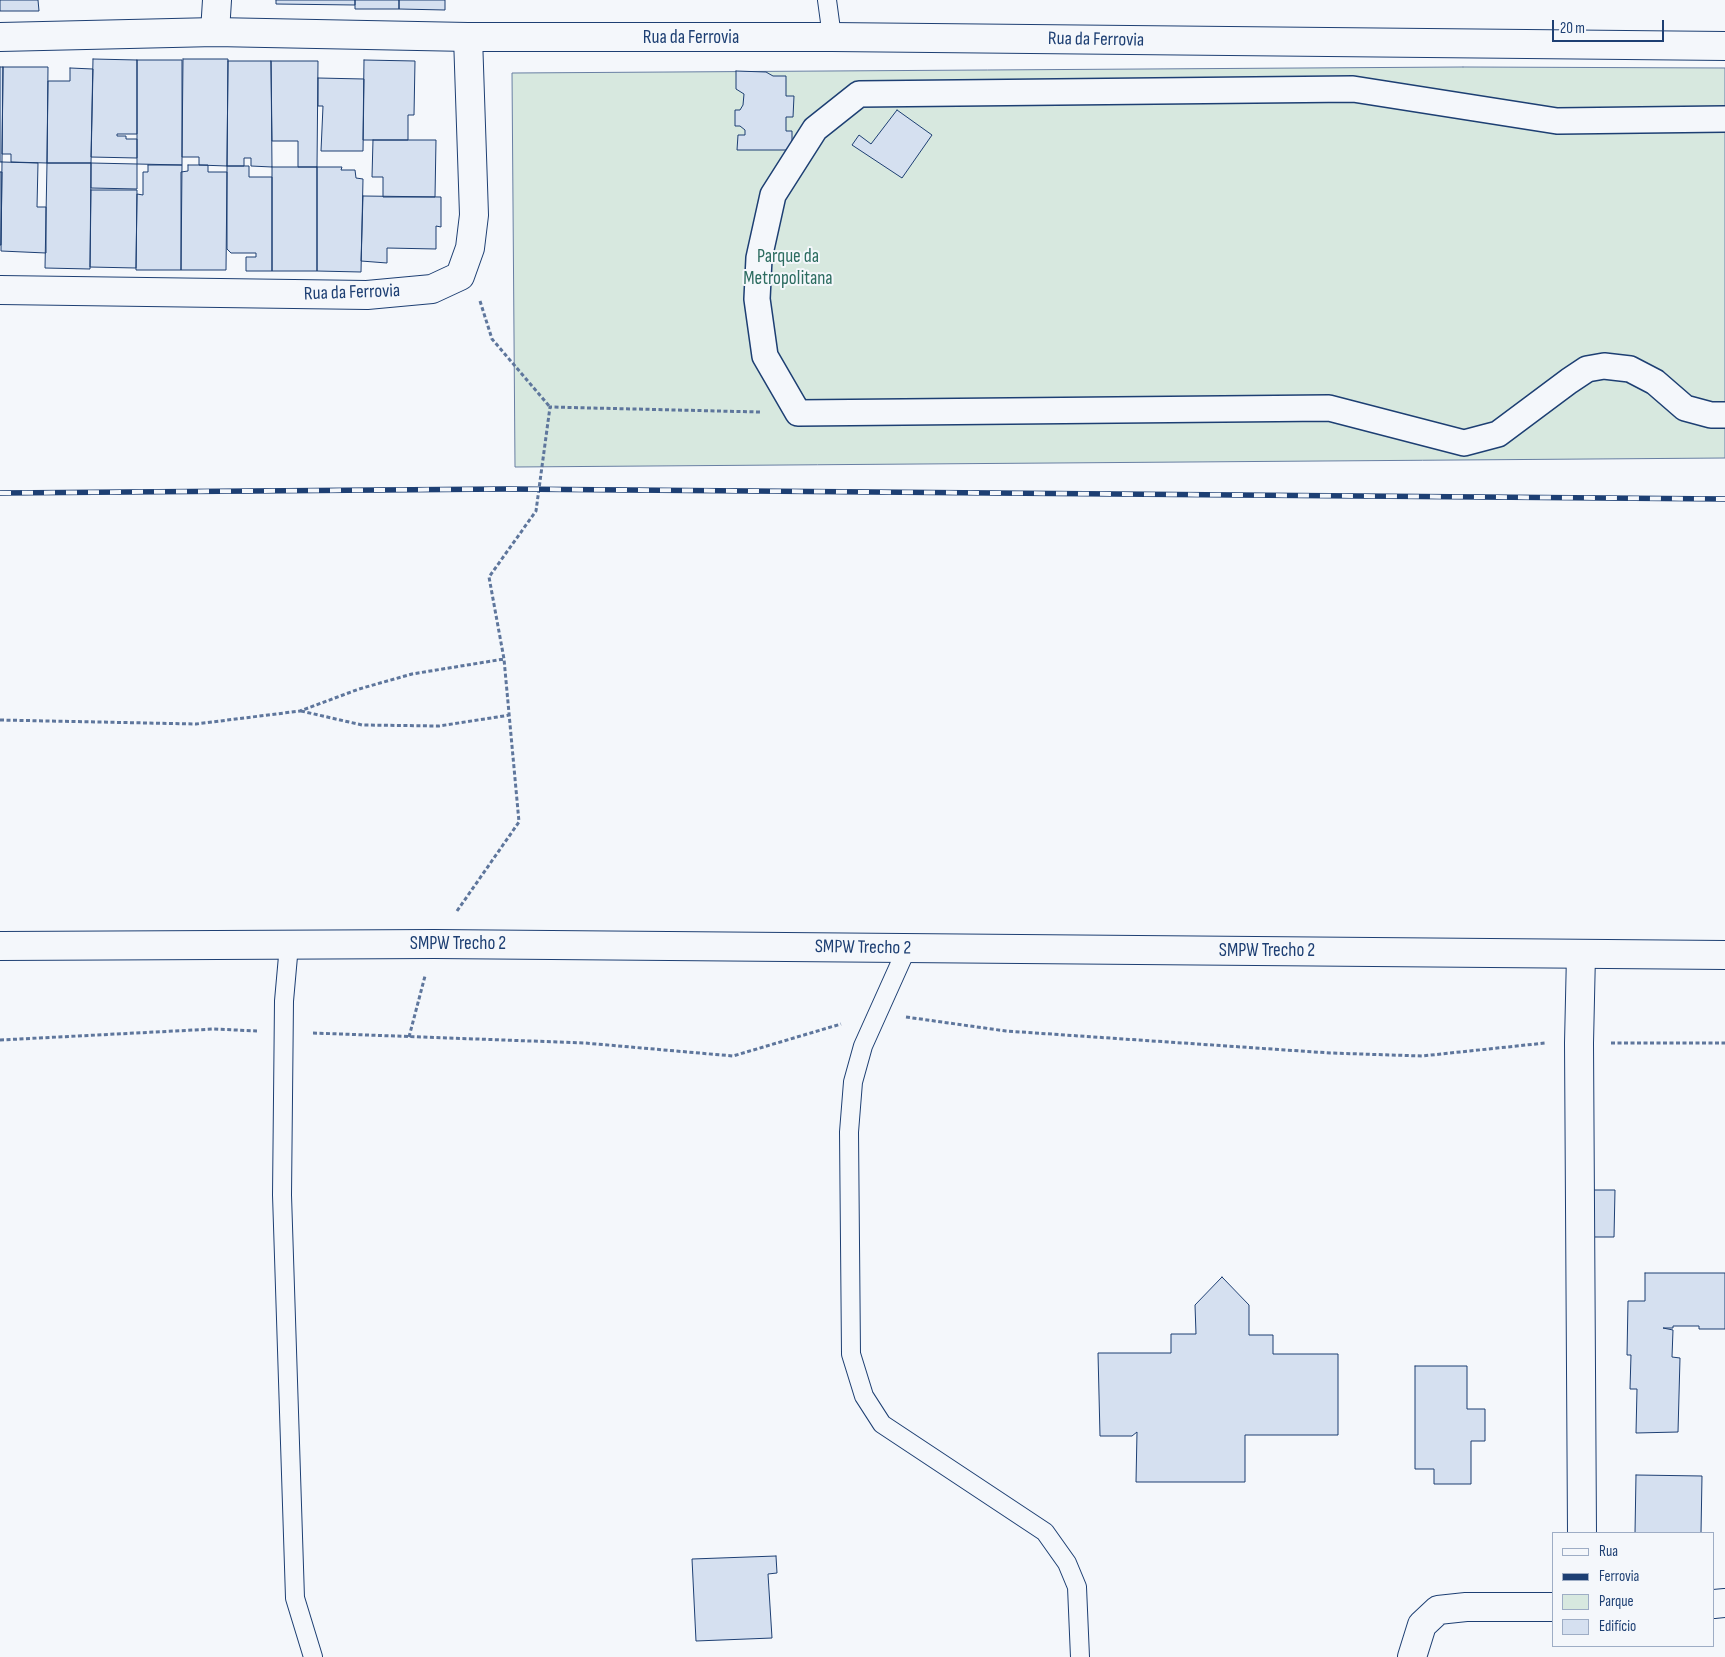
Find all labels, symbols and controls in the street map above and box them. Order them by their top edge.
scale bar [1555,10,1668,42]
text: 20 m [1560,19,1585,38]
street label: Rua da Ferrovia [643,27,739,49]
street label: Rua da Ferrovia [1048,28,1144,52]
park label: Parque da Metropolitana [743,246,833,290]
street label: Rua da Ferrovia [303,280,401,306]
street label: SMPW Trecho 2 [410,933,506,955]
street label: SMPW Trecho 2 [815,936,911,960]
street label: SMPW Trecho 2 [1219,940,1315,962]
legend [1552,1532,1715,1647]
text: Rua [1599,1542,1618,1561]
text: Ferrovia [1599,1567,1639,1586]
text: Parque [1599,1592,1634,1611]
text: Edifício [1599,1617,1636,1636]

